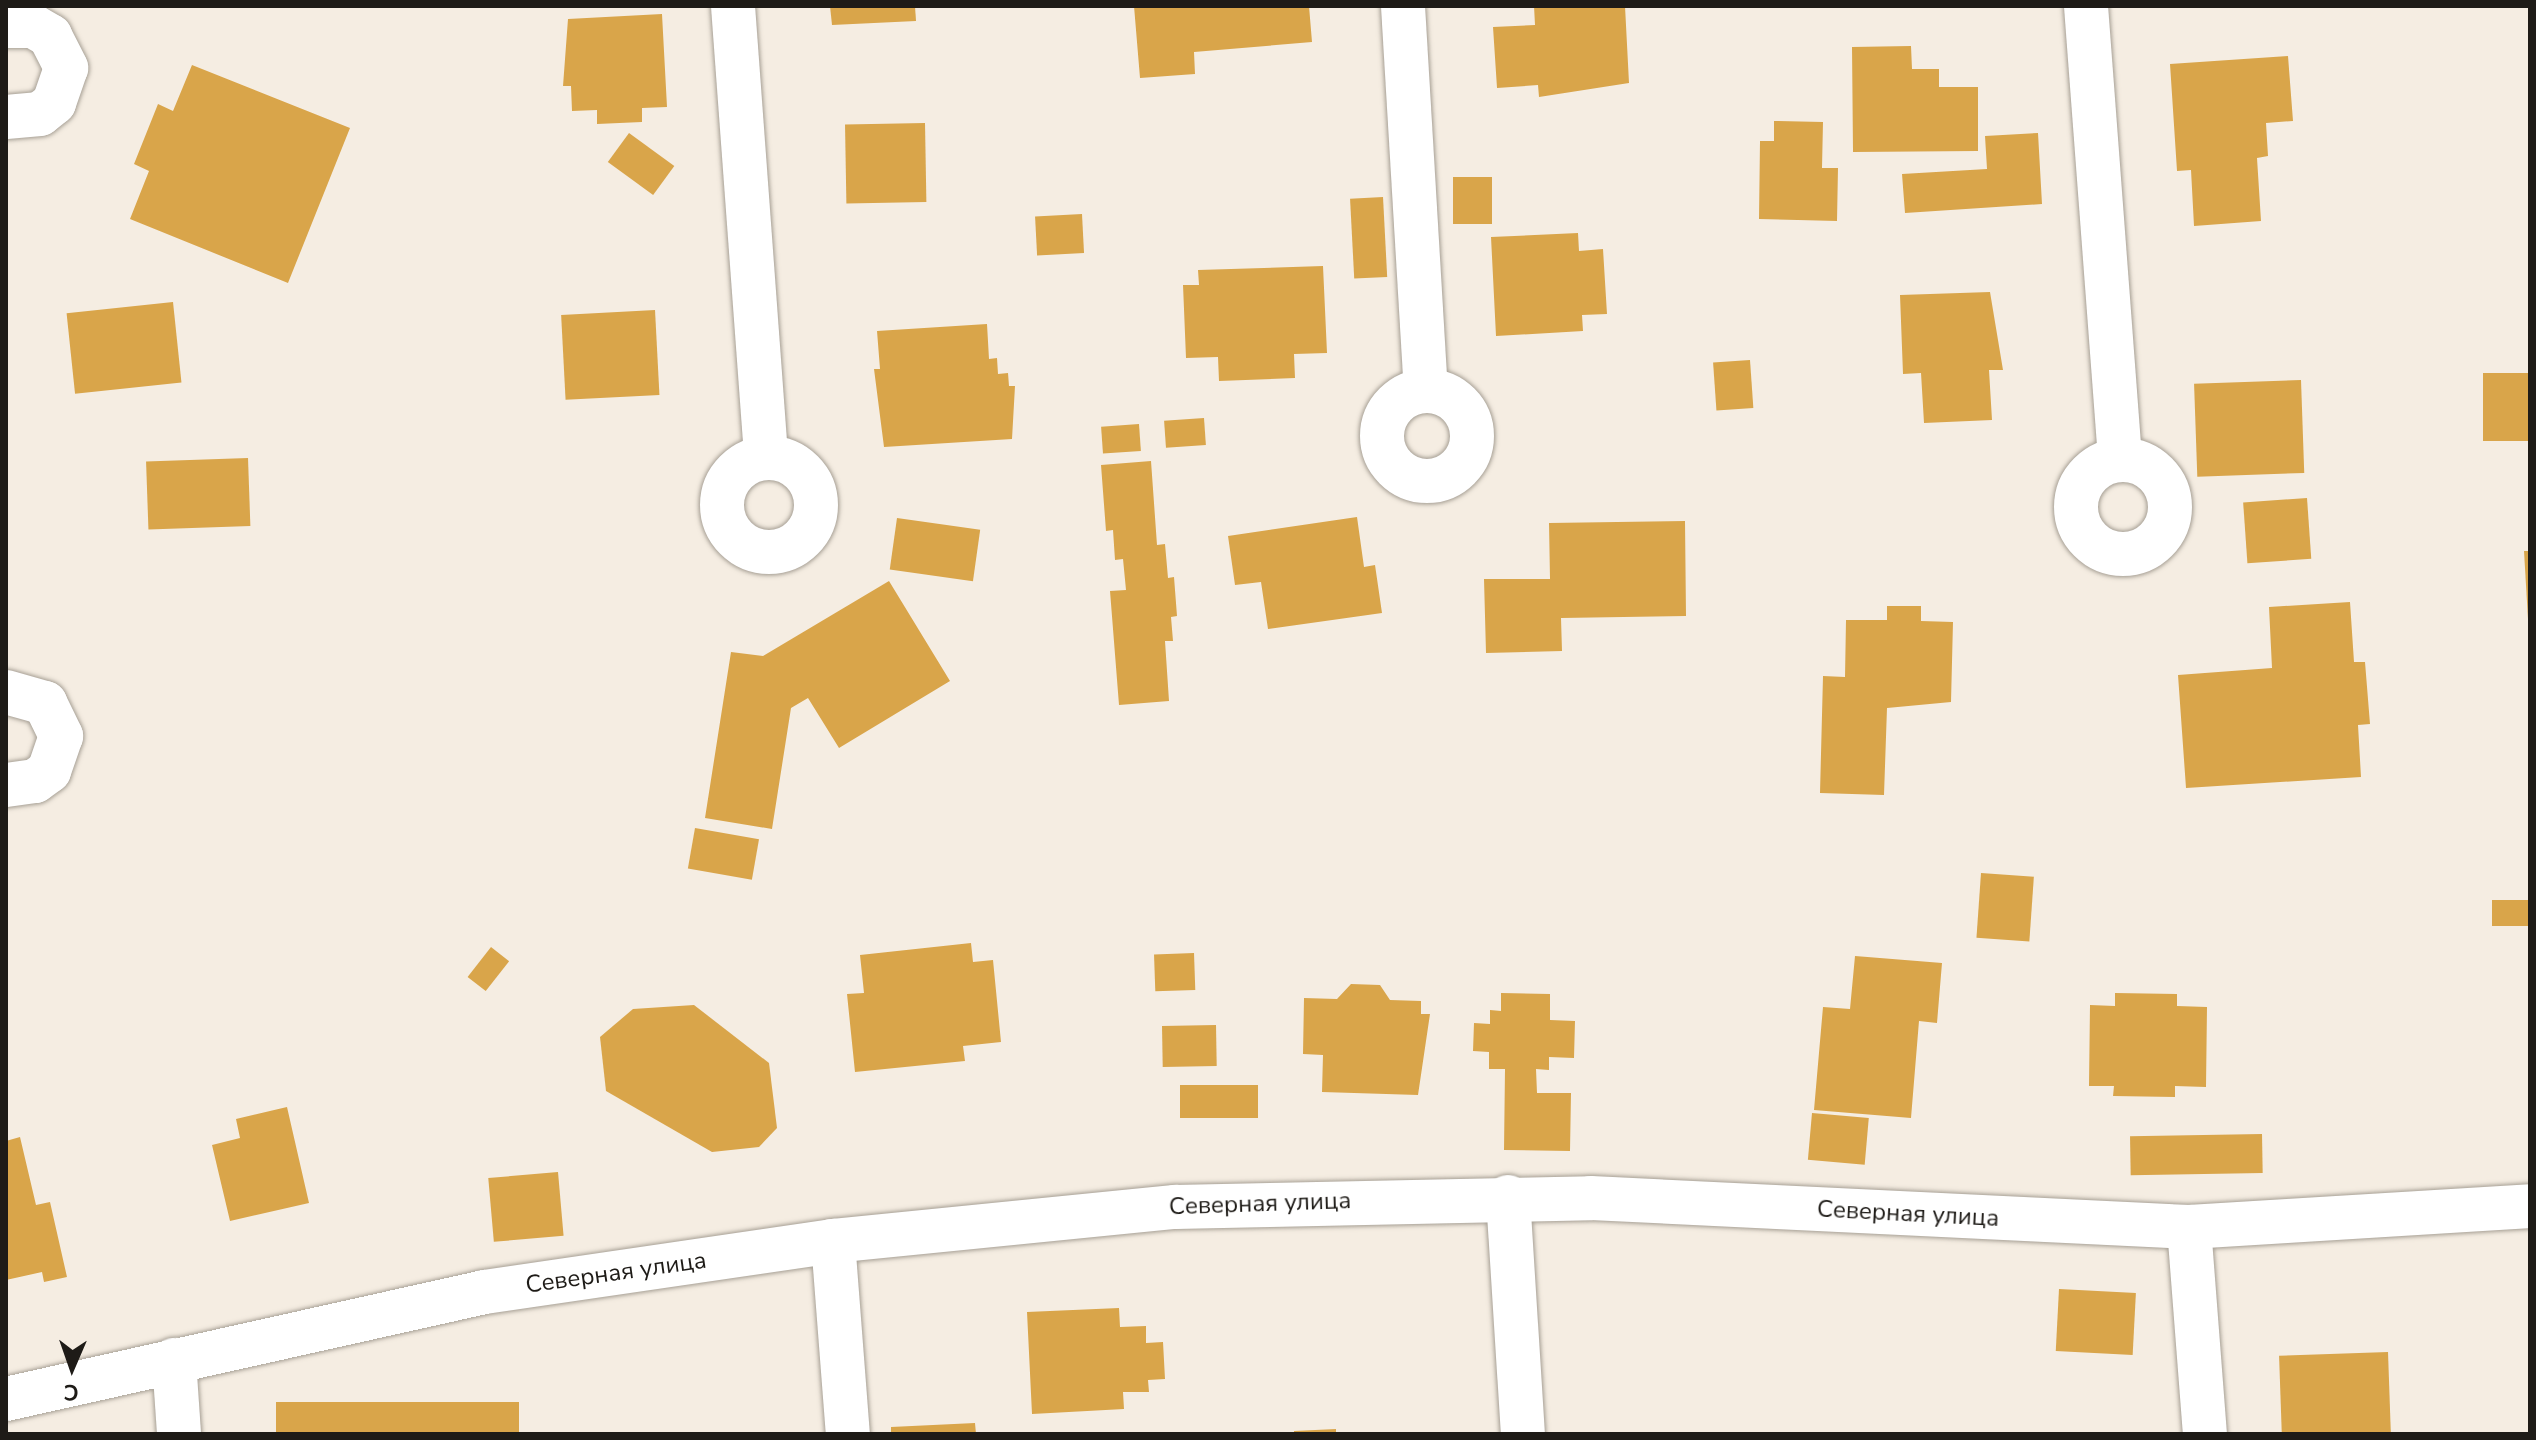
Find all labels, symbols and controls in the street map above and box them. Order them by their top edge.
street label: Северная улица [1168,1186,1352,1222]
street label: Северная улица [1816,1195,2000,1233]
street label: Северная улица [524,1246,708,1300]
north arrow [32,1328,112,1408]
text: С [63,1377,79,1407]

